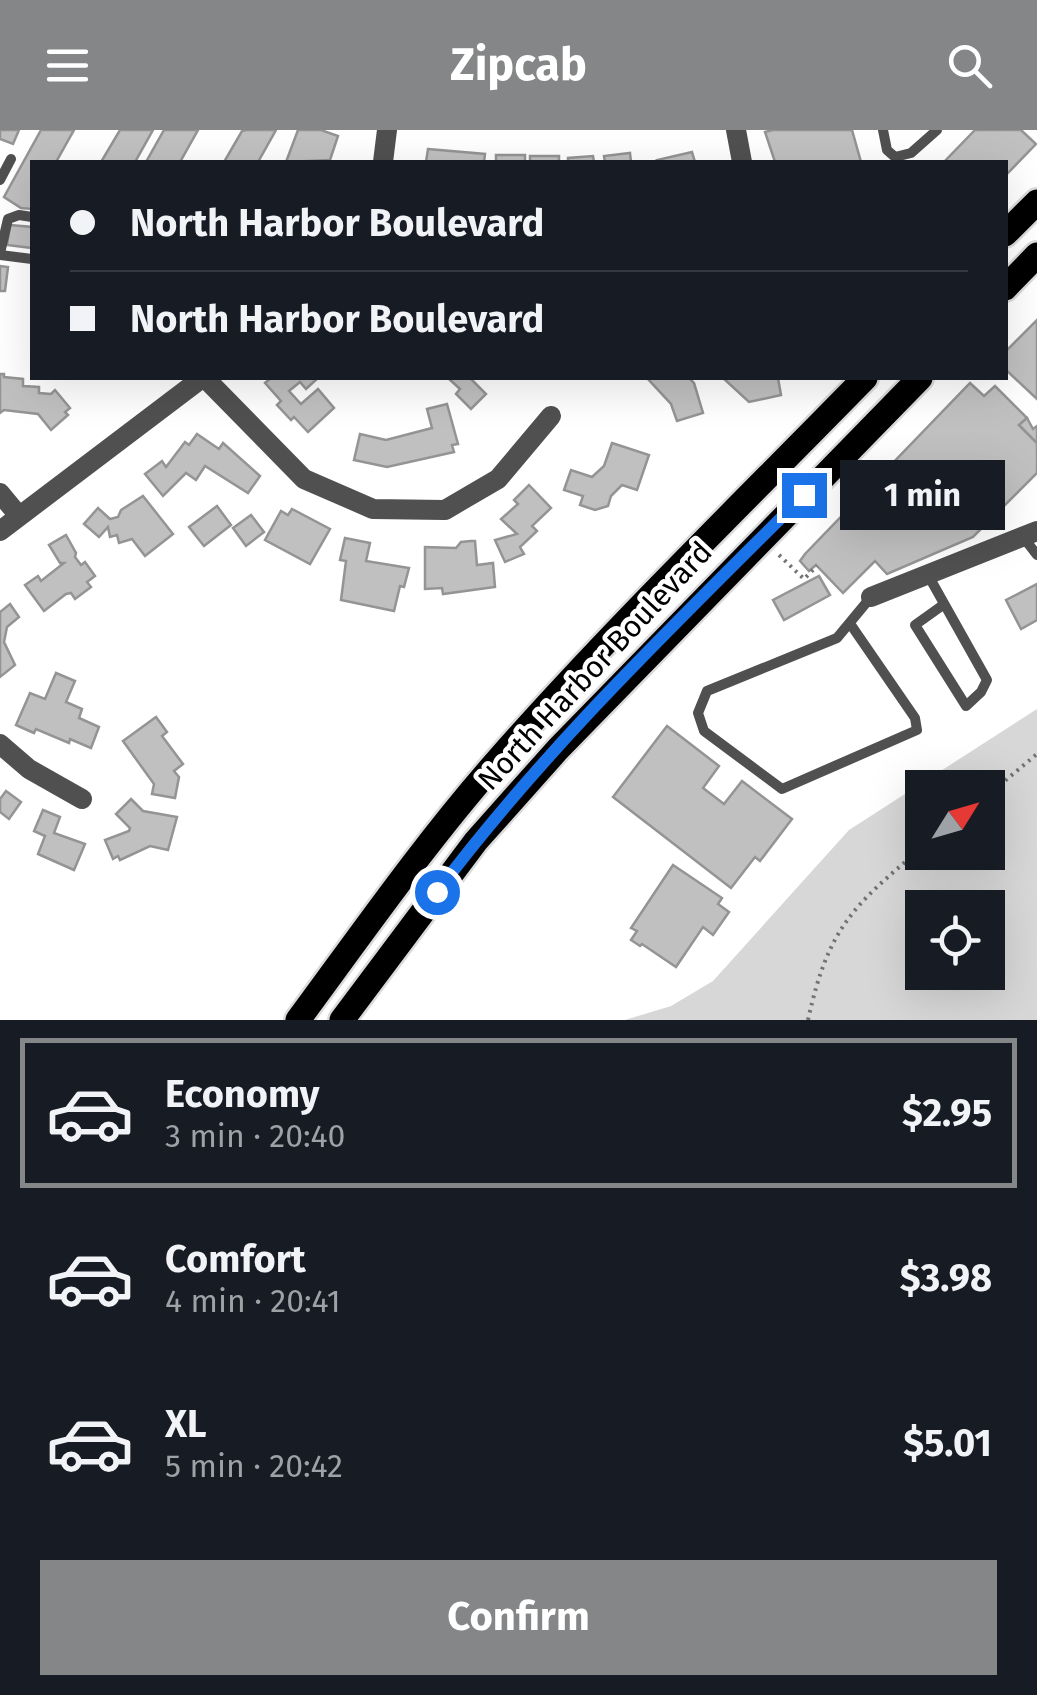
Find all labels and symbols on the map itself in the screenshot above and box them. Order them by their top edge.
callout: 1 min [839,460,1004,530]
route end [782,473,827,518]
street label: North Harbor Boulevard [471,534,719,798]
north arrow [905,770,1005,870]
route start [415,870,460,915]

